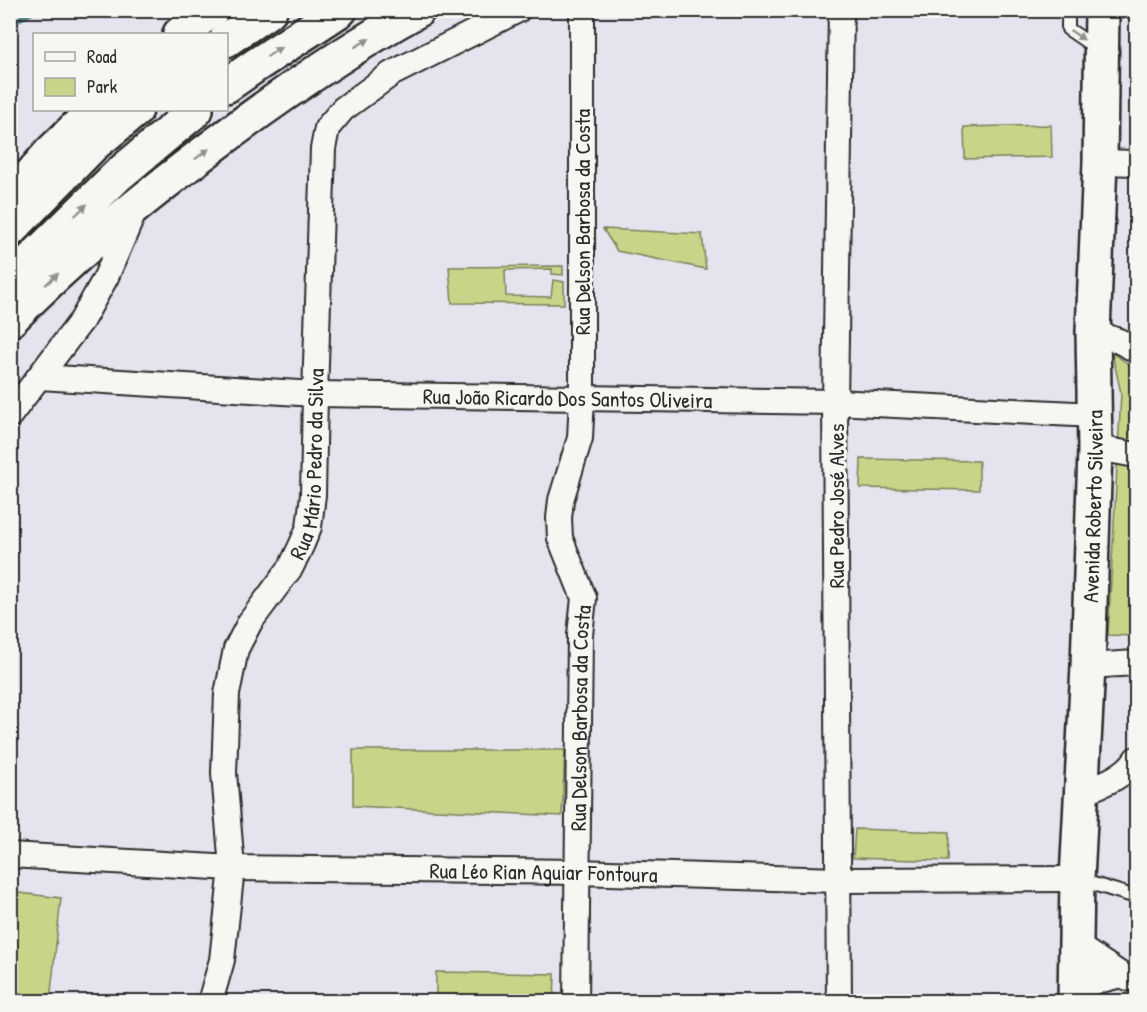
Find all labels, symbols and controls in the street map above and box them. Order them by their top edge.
one-way arrow [1069,29,1085,40]
legend [33,33,228,111]
one-way arrow [354,37,370,48]
text: Road [87,44,117,69]
one-way arrow [266,47,283,58]
text: Park [87,74,118,99]
street label: Rua Delson Barbosa da Costa [567,109,597,335]
one-way arrow [194,149,209,161]
one-way arrow [74,203,88,217]
one-way arrow [44,273,59,286]
street label: Rua Mário Pedro da Silva [282,368,331,564]
street label: Rua João Ricardo Dos Santos Oliveira [423,381,713,415]
street label: Avenida Roberto Silveira [1075,409,1110,603]
street label: Rua Pedro José Alves [821,424,851,588]
street label: Rua Delson Barbosa da Costa [563,603,598,831]
street label: Rua Léo Rian Aguiar Fontoura [429,855,658,889]

